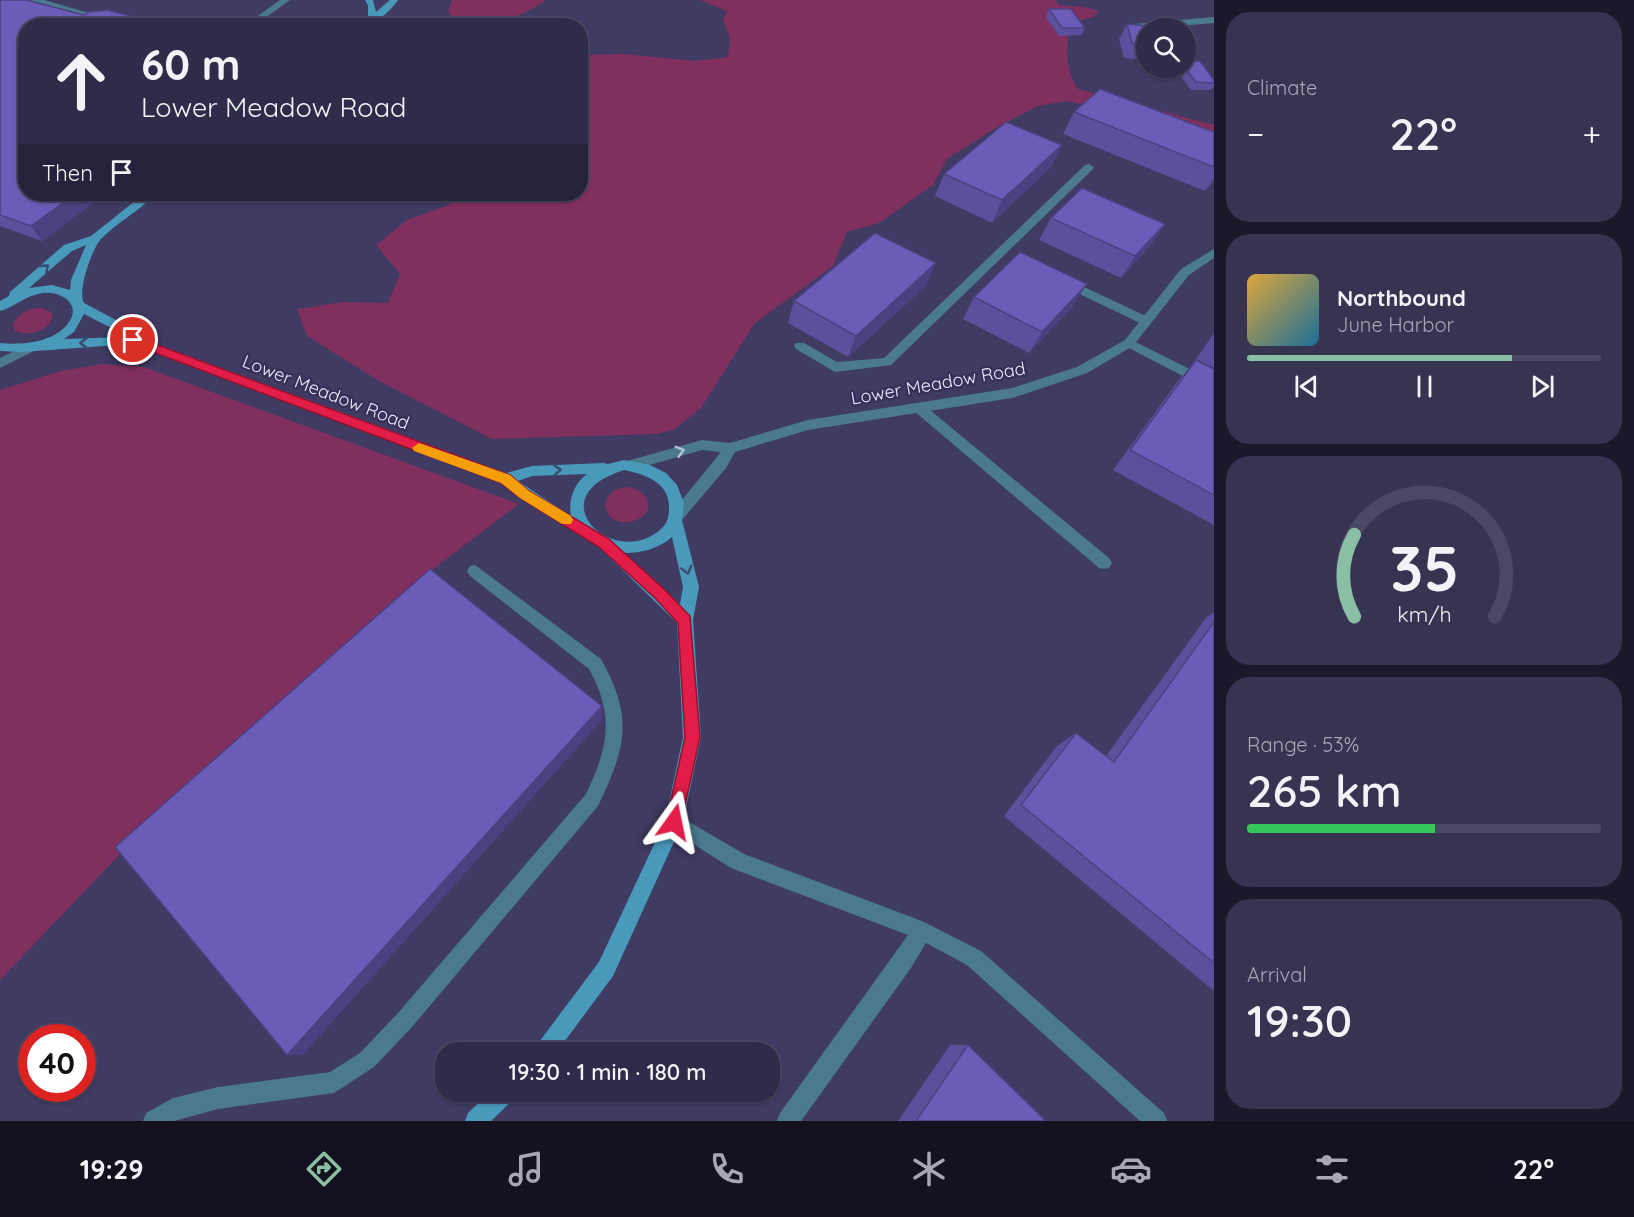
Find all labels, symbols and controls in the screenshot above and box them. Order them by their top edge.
map controls [1136,18,1196,78]
button: search [1136,18,1196,78]
text: 60 m [141,38,241,91]
icon: ahead [42,42,120,120]
text: Climate [1247,75,1317,100]
text: Lower Meadow Road [141,90,406,124]
text: 22° [1390,105,1457,161]
text: − [1247,113,1264,154]
text: + [1582,113,1601,154]
icon: arrive [105,156,138,189]
text: Then [42,159,93,187]
one-way arrow [38,264,49,275]
text: Northbound [1337,284,1466,312]
text: June Harbor [1337,312,1454,337]
pin [107,314,158,365]
icon: arrive [116,323,149,356]
one-way arrow [79,336,88,349]
street label: Lower Meadow Road [239,350,413,434]
street label: Lower Meadow Road [849,356,1027,410]
icon: previous [1290,370,1323,403]
icon: pause [1408,370,1441,403]
icon: next [1526,370,1559,403]
one-way arrow [675,446,685,459]
one-way arrow [552,463,561,476]
text: 35 [1389,530,1459,608]
one-way arrow [680,565,693,575]
text: km/h [1397,602,1451,628]
text: Range · 53% [1247,732,1359,757]
text: 265 km [1247,762,1402,818]
position arrow [642,790,706,854]
text: Arrival [1247,962,1307,987]
text: 19:30 [1247,992,1352,1048]
speed limit sign: 40 [18,1024,96,1102]
text: 19:30 · 1 min · 180 m [508,1058,707,1086]
icon: directions [303,1148,345,1190]
icon: music [505,1148,547,1190]
icon: phone [706,1148,748,1190]
icon: climate [908,1148,950,1190]
icon: car [1110,1148,1152,1190]
icon: filters [1311,1148,1353,1190]
text: 19:29 [80,1152,144,1186]
text: 22° [1513,1152,1554,1186]

